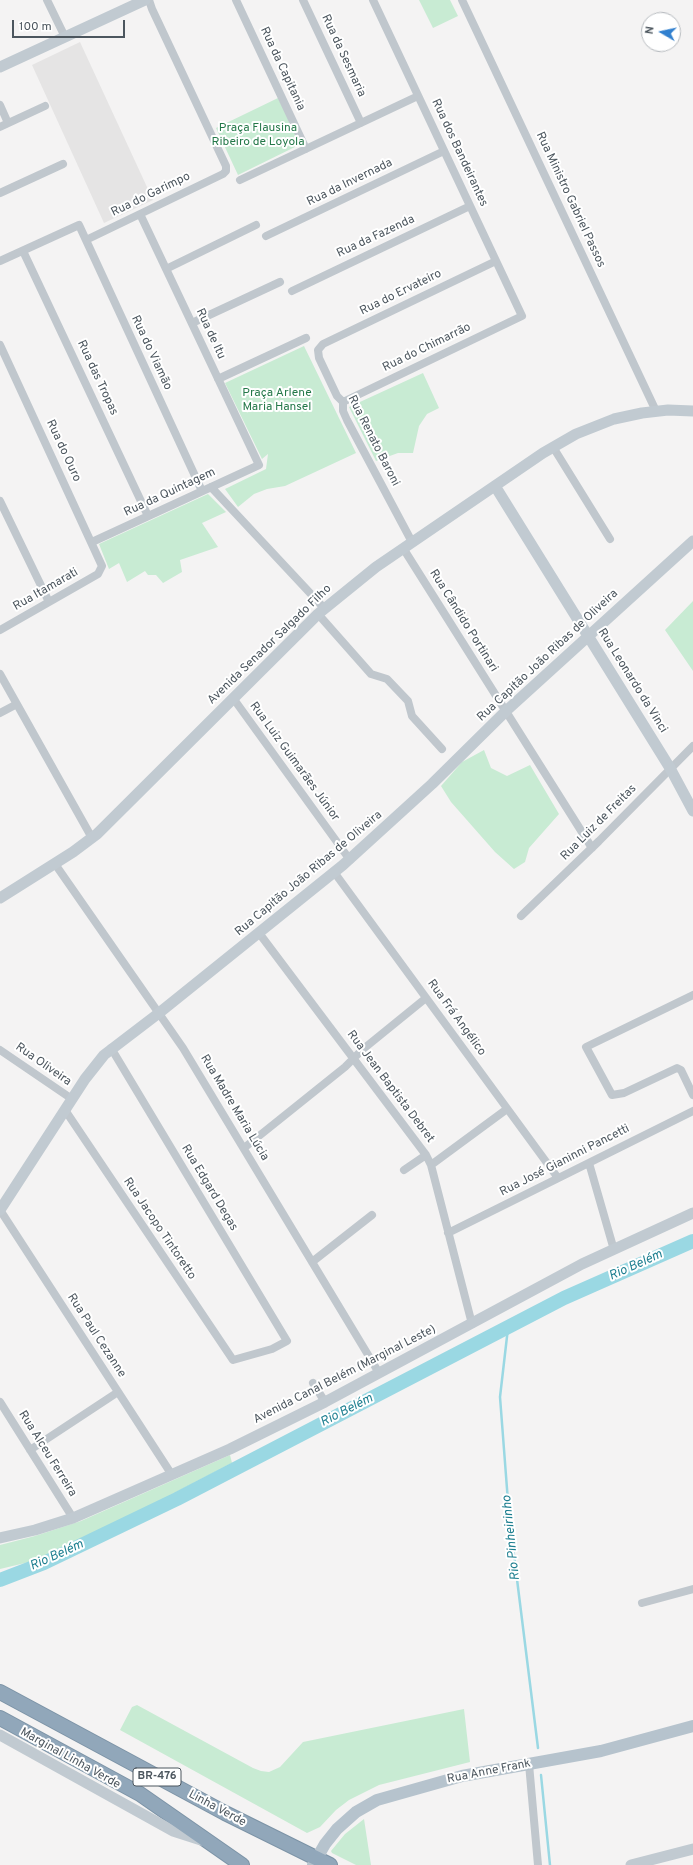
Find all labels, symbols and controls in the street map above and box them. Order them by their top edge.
scale bar [14,12,127,38]
north arrow [641,12,681,52]
street label: Rua da Sesmaria [318,13,368,99]
text: 100 m [19,19,52,35]
street label: Rua da Capitania [256,25,308,113]
text: N [643,25,658,35]
street label: Rua dos Bandeirantes [428,97,490,209]
park label: Praça Flausina Ribeiro de Loyola [211,122,305,150]
street label: Rua Ministro Gabriel Passos [532,130,608,270]
street label: Rua da Invernada [305,156,395,210]
street label: Rua do Garimpo [109,170,193,220]
street label: Rua da Fazenda [335,213,417,261]
street label: Rua do Ervateiro [358,267,444,319]
street label: Rua de Itu [192,306,228,362]
street label: Rua do Viamão [127,313,175,393]
street label: Rua do Chimarrão [381,320,473,376]
street label: Rua das Tropas [73,338,121,418]
park label: Praça Arlene Maria Hansel [242,387,312,415]
street label: Rua Renato Baroni [344,393,402,489]
street label: Rua do Ouro [42,418,84,484]
street label: Rua da Quintagem [122,466,218,520]
street label: Rua Itamarati [11,566,81,614]
street label: Rua Cândido Portinari [426,567,500,675]
street label: Avenida Senador Salgado Filho [205,582,335,708]
street label: Rua Capitão João Ribas de Oliveira [475,587,621,725]
street label: Rua Leonardo da Vinci [594,626,670,736]
street label: Rua Luiz Guimarães Júnior [246,700,342,824]
street label: Rua Luiz de Freitas [558,782,640,864]
street label: Rua Capitão João Ribas de Oliveira [233,808,385,940]
street label: Rua Frá Angélico [424,977,488,1059]
street label: Rua Jean Baptista Debret [343,1028,437,1146]
street label: Rua Oliveira [12,1040,74,1090]
street label: Rua Madre Maria Lúcia [197,1052,271,1164]
street label: Rua José Gianinni Pancetti [498,1122,632,1200]
street label: Rua Edgard Degas [178,1142,240,1234]
street label: Rua Jacopo Tintoretto [120,1175,198,1283]
water label: Rio Belém [607,1247,665,1285]
street label: Rua Paul Cezanne [64,1291,128,1381]
street label: Avenida Canal Belém (Marginal Leste) [251,1323,439,1427]
water label: Rio Belém [318,1391,376,1431]
street label: Rua Alceu Ferreira [15,1408,79,1500]
water label: Rio Pinheirinho [500,1495,524,1581]
water label: Rio Belém [28,1537,86,1575]
street label: Marginal Linha Verde [17,1725,123,1793]
street label: Rua Anne Frank [446,1757,532,1787]
road number: BR-476 [133,1768,181,1786]
street label: Linha Verde [186,1788,248,1830]

